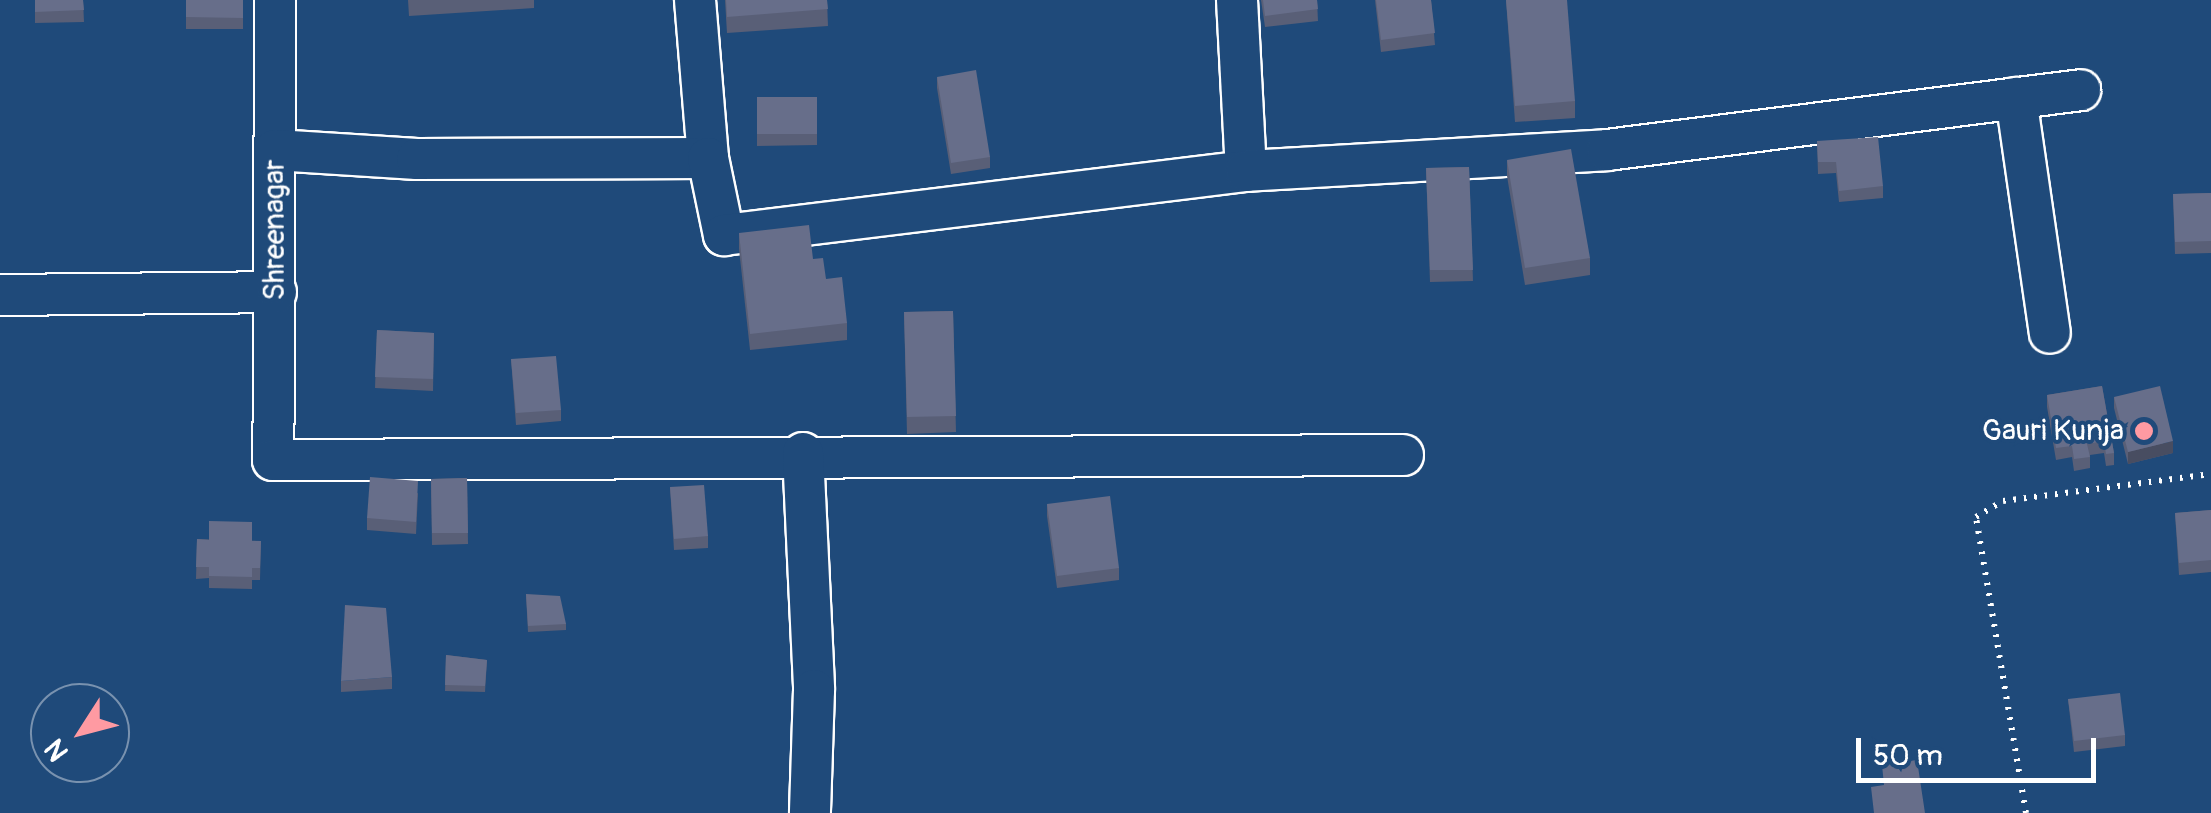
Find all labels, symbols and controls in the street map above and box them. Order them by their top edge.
street label: Shreenagar [257,159,293,301]
place label: Gauri Kunja [1982,413,2124,449]
marker: Gauri Kunja [2133,420,2155,442]
north arrow [30,683,130,783]
scale bar [1861,718,2101,780]
text: N [37,732,77,768]
text: 50 m [1873,737,1943,774]

